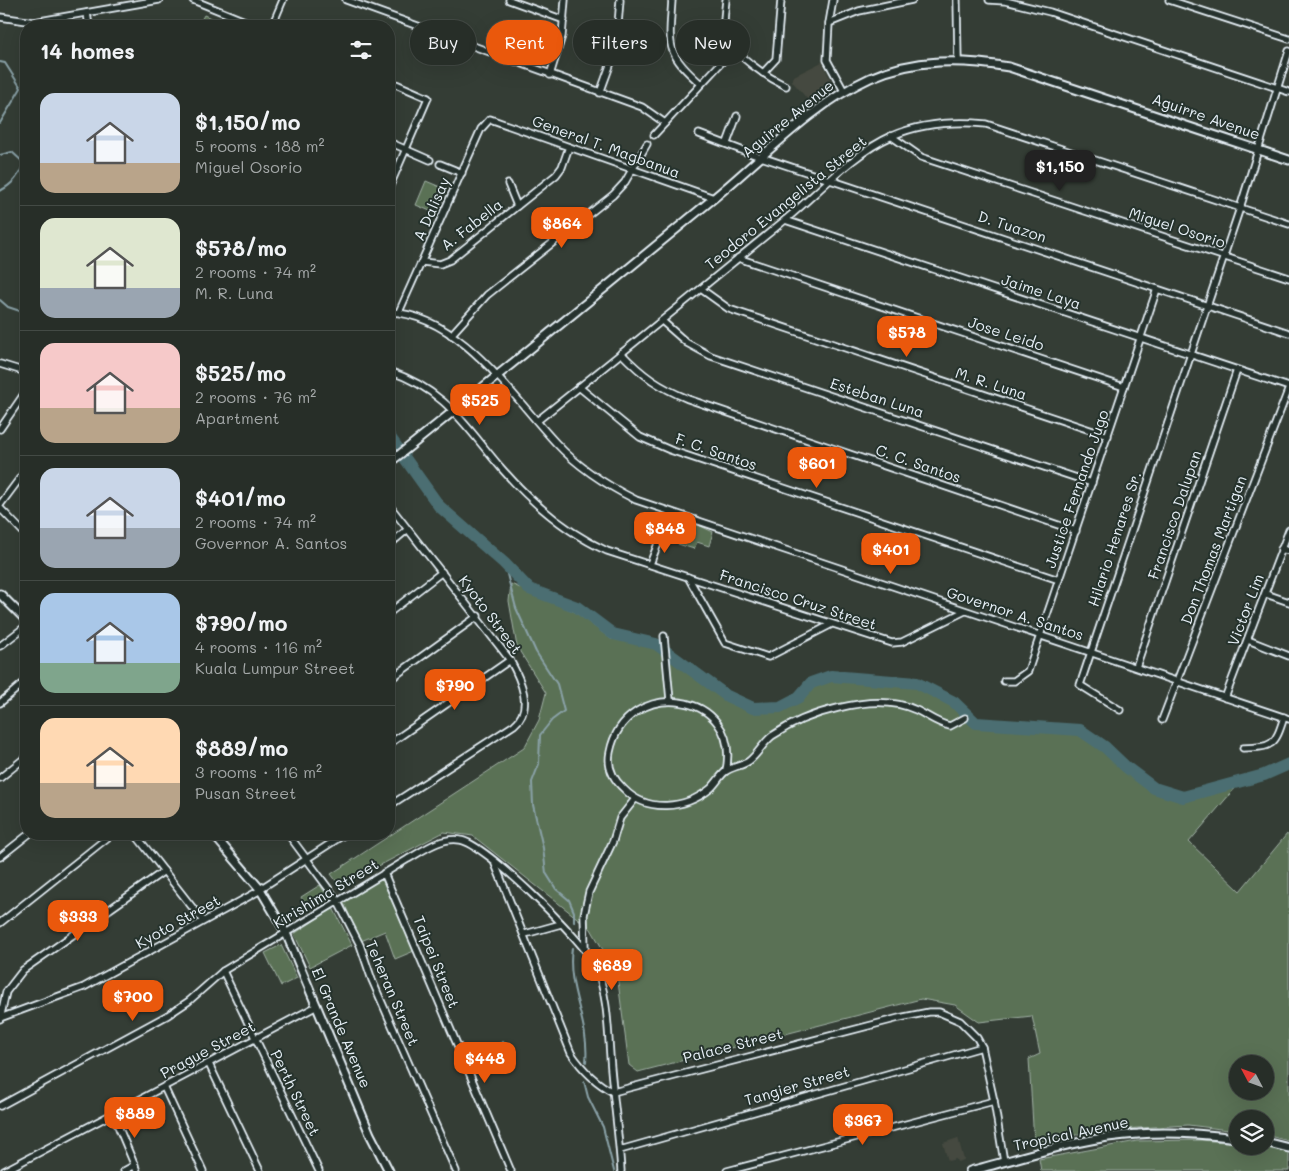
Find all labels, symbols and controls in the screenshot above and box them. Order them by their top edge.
chip: Buy [410,20,476,65]
chip: Rent [486,20,563,65]
chip: Filters [573,20,666,65]
chip: New [676,20,750,65]
icon: filters [347,36,375,64]
text: 14 homes [40,37,135,64]
street label: Aguirre Avenue [737,75,838,162]
street label: Aguirre Avenue [1150,88,1263,144]
text: $1,150/mo [195,108,300,135]
street label: General T. Magbanua [530,110,683,182]
icon: home [80,113,140,173]
street label: Teodoro Evangelista Street [700,131,870,274]
text: 5 rooms · 188 m² [195,135,325,156]
pin: $1,150 [1019,150,1101,192]
text: $1,150 [1036,155,1084,176]
text: Miguel Osorio [195,156,302,177]
street label: A Dalisay [408,173,454,244]
street label: A. Fabella [436,194,506,255]
street label: Miguel Osorio [1126,202,1228,252]
pin: $864 [532,206,592,249]
street label: D. Tuazon [975,206,1049,247]
text: $864 [542,212,582,233]
text: $578/mo [195,234,287,261]
icon: home [80,238,140,298]
text: 2 rooms · 74 m² [195,261,316,282]
street label: Jaime Laya [999,269,1084,313]
text: M. R. Luna [195,282,274,303]
street label: Jose Leido [966,311,1047,355]
pin: $578 [877,316,937,358]
text: $578 [888,321,926,342]
text: $525/mo [195,359,286,386]
street label: M. R. Luna [953,362,1029,404]
icon: home [80,363,140,423]
street label: Esteban Luna [828,372,927,422]
pin: $525 [450,384,510,426]
text: 2 rooms · 76 m² [195,386,316,407]
text: $525 [461,389,499,410]
text: Apartment [195,407,280,428]
street label: Justice Fernando Jugo [1040,407,1113,571]
street label: F. C. Santos [673,428,760,474]
street label: C. C. Santos [873,439,964,487]
pin: $601 [787,446,847,489]
street label: Francisco Dalupan [1143,447,1206,582]
text: $601 [799,452,835,473]
street label: Hilario Henares Sr. [1083,468,1145,609]
street label: Don Thomas Martigan [1175,472,1251,627]
text: $401/mo [195,484,286,511]
icon: home [80,488,140,548]
text: 2 rooms · 74 m² [195,511,316,532]
pin: $848 [635,512,695,554]
text: $848 [645,517,685,538]
text: Governor A. Santos [195,532,347,553]
pin: $401 [861,532,921,575]
text: $401 [872,538,910,559]
street label: Francisco Cruz Street [717,564,879,634]
street label: Kyoto Street [455,571,527,658]
street label: Victor Lim [1222,571,1268,648]
street label: Governor A. Santos [944,581,1086,645]
text: $790/mo [195,609,287,636]
icon: home [80,613,140,673]
text: 4 rooms · 116 m² [195,636,322,657]
text: Kuala Lumpur Street [195,657,355,678]
pin: $790 [425,668,485,711]
text: $790 [436,674,474,695]
text: $889/mo [195,734,288,761]
icon: home [80,738,140,798]
text: 3 rooms · 116 m² [195,761,322,782]
text: Pusan Street [195,782,296,803]
street label: Kirishima Street [269,854,382,933]
street label: Kyoto Street [132,890,223,953]
pin: $333 [48,900,108,942]
text: $333 [59,905,97,926]
street label: Taipei Street [409,912,465,1011]
street label: Teheran Street [362,937,424,1049]
pin: $689 [582,948,642,991]
text: $689 [592,954,632,975]
street label: El Grande Avenue [308,964,376,1091]
pin: $700 [103,980,163,1022]
text: $700 [113,985,153,1006]
street label: Prague Street [157,1016,258,1083]
street label: Palace Street [681,1023,785,1067]
pin: $448 [455,1042,515,1084]
street label: Perth Street [266,1046,325,1139]
text: $448 [465,1047,505,1068]
north arrow [1229,1055,1274,1100]
map controls [1229,1055,1274,1155]
street label: Tangier Street [742,1060,852,1110]
pin: $889 [105,1096,165,1139]
text: $889 [115,1102,155,1123]
pin: $367 [833,1104,893,1146]
text: $367 [844,1109,882,1130]
button: layers [1229,1110,1274,1155]
street label: Tropical Avenue [1011,1111,1130,1155]

